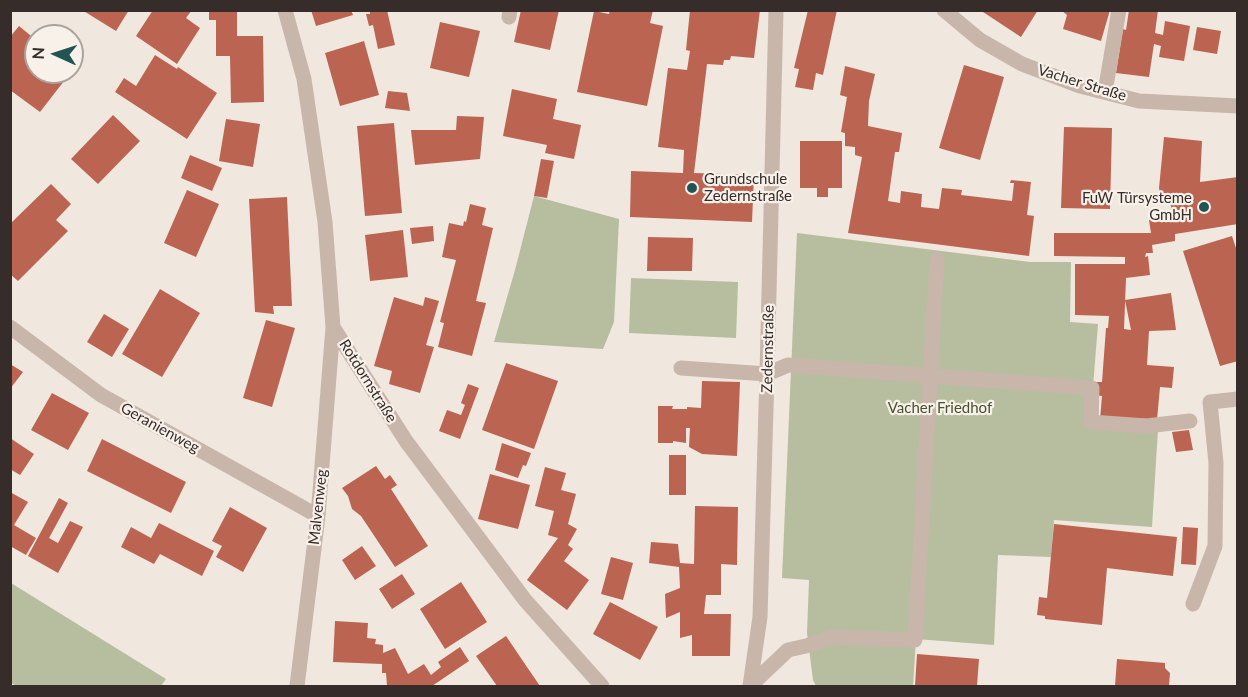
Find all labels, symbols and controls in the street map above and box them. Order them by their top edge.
north arrow [24,24,84,84]
text: N [28,46,47,60]
street label: Vacher Straße [1035,61,1129,105]
place label: Grundschule Zedernstraße [704,170,792,205]
marker: Grundschule Zedernstraße [685,181,699,195]
place label: FuW Türsysteme GmbH [1082,189,1192,224]
marker: FuW Türsysteme GmbH [1197,200,1211,214]
street label: Zedernstraße [758,305,778,393]
street label: Rotdornstraße [335,336,401,426]
street label: Geranienweg [118,399,202,457]
park label: Vacher Friedhof [888,399,992,417]
street label: Malvenweg [305,468,331,546]

